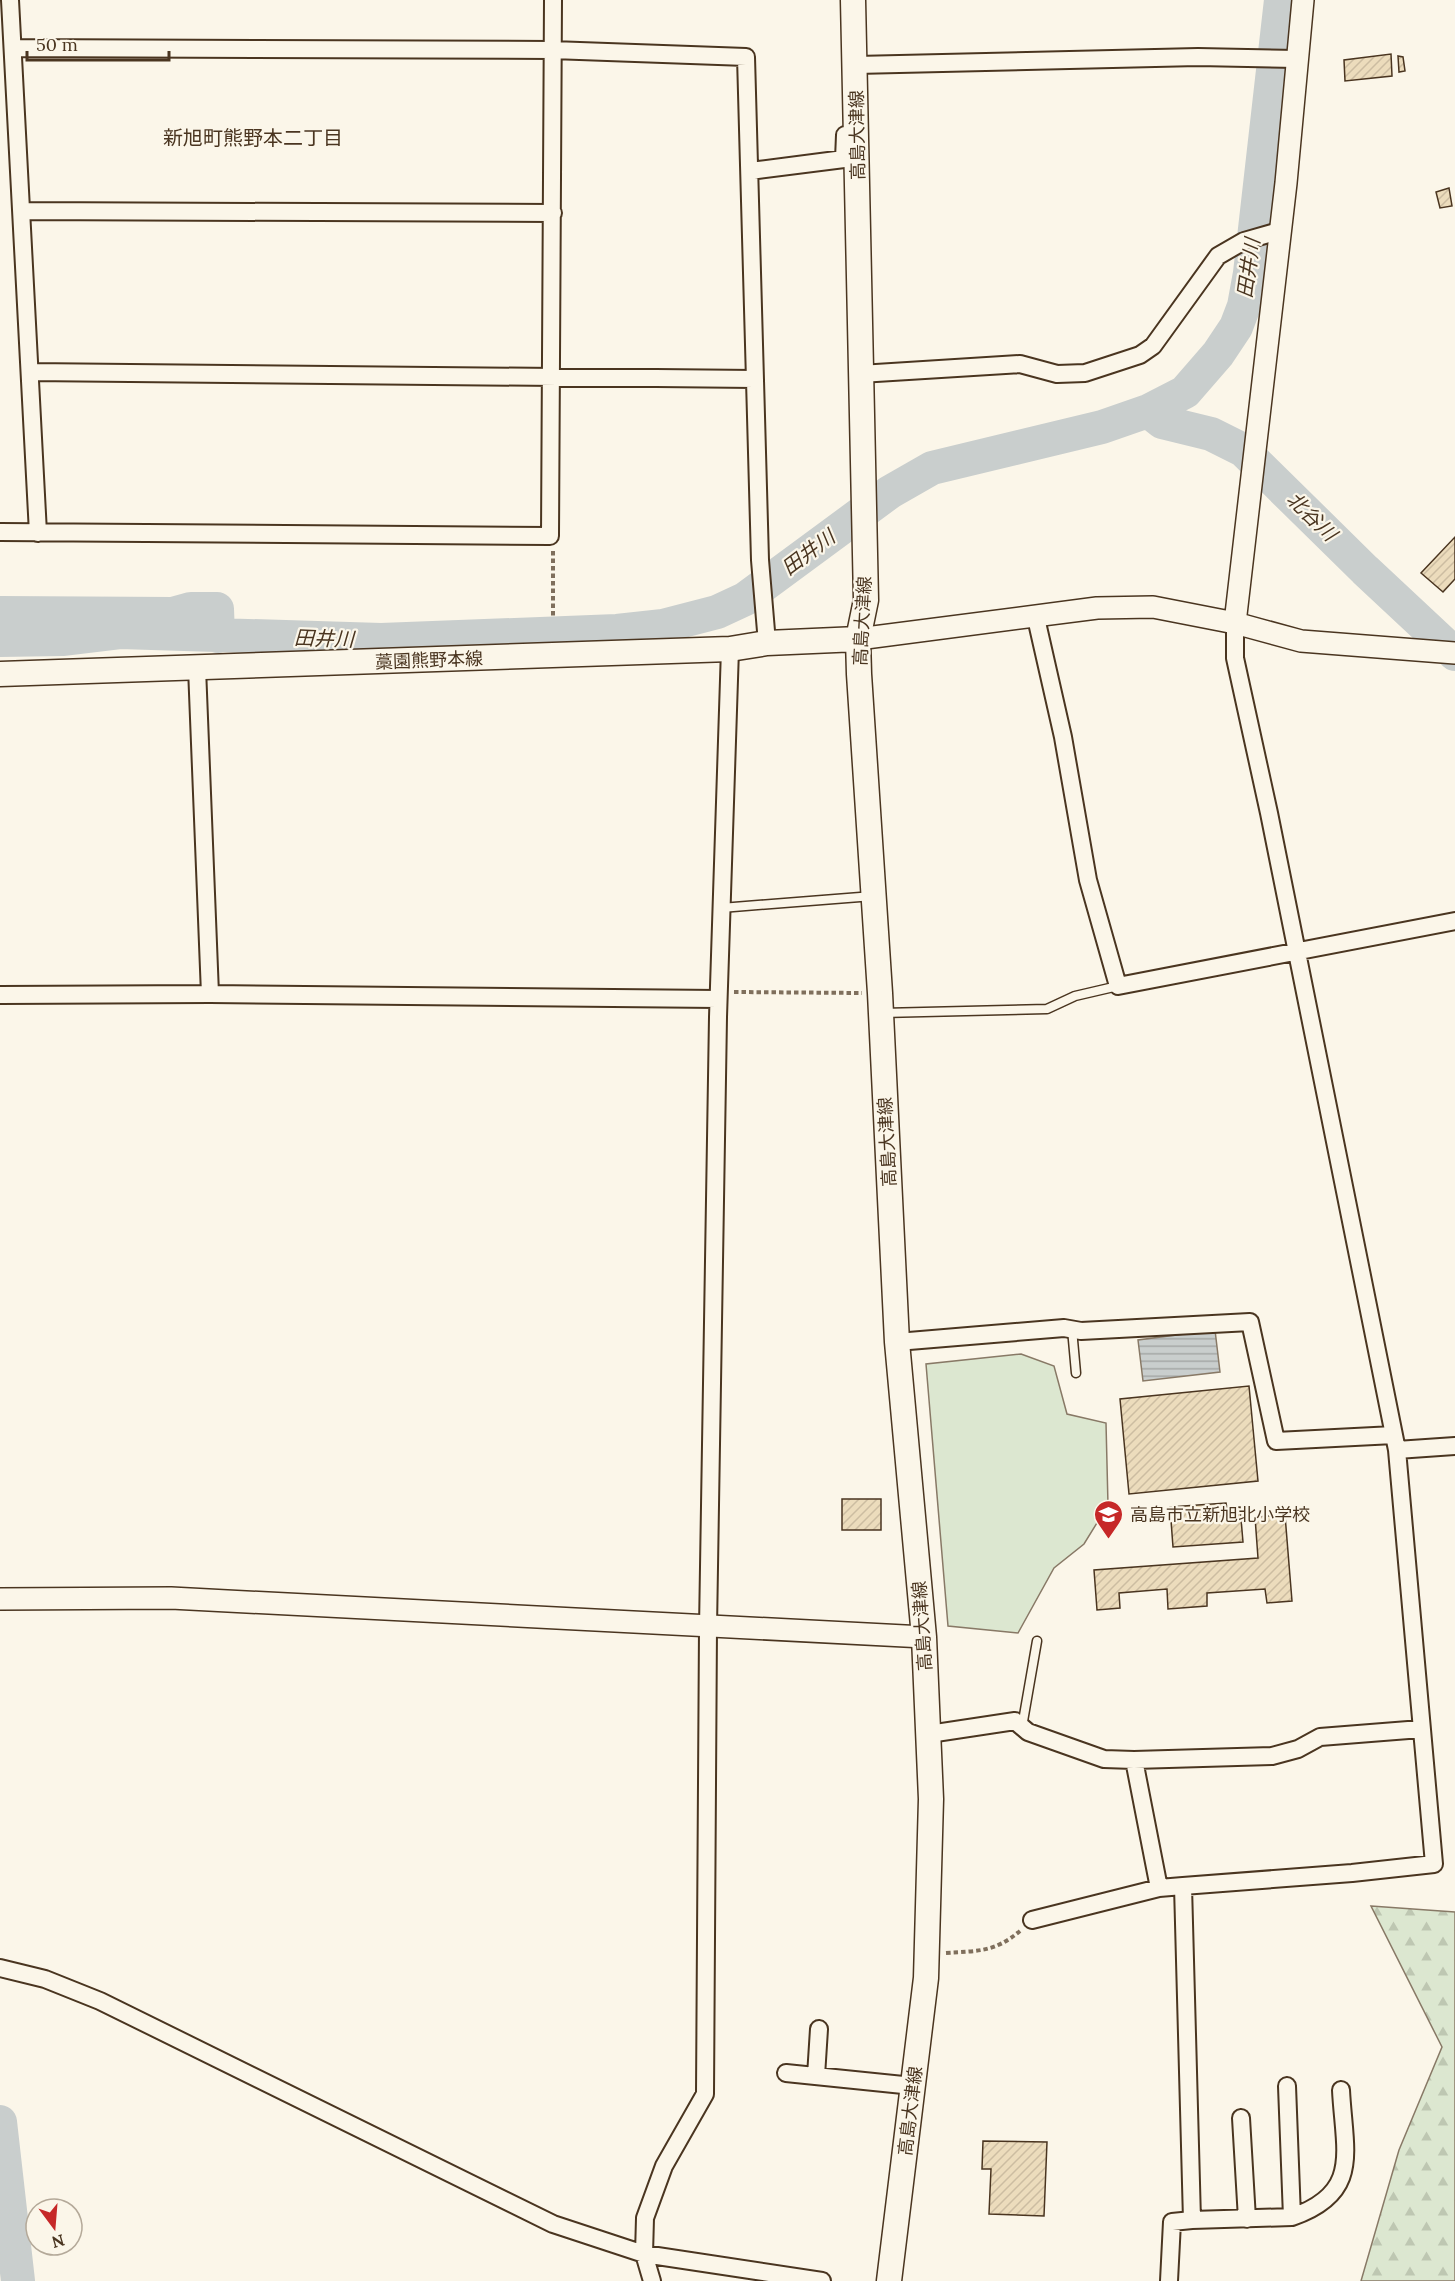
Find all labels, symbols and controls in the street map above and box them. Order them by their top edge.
scale bar [27,24,170,62]
text: 50 m [36,33,78,56]
street label: 高島大津線 [845,90,869,180]
district label: 新旭町熊野本二丁目 [163,125,343,150]
water label: 田井川 [1231,235,1265,299]
water label: 北谷川 [1282,486,1344,547]
water label: 田井川 [777,523,841,580]
street label: 高島大津線 [848,575,876,667]
water label: 田井川 [294,624,356,652]
street label: 藁園熊野本線 [375,647,483,673]
street label: 高島大津線 [873,1096,901,1188]
school or university icon: 高島市立新旭北小学校 [1093,1498,1125,1540]
place label: 高島市立新旭北小学校 [1130,1503,1310,1526]
street label: 高島大津線 [907,1580,937,1672]
street label: 高島大津線 [893,2065,927,2157]
north arrow [24,2197,84,2257]
text: N [49,2230,67,2253]

